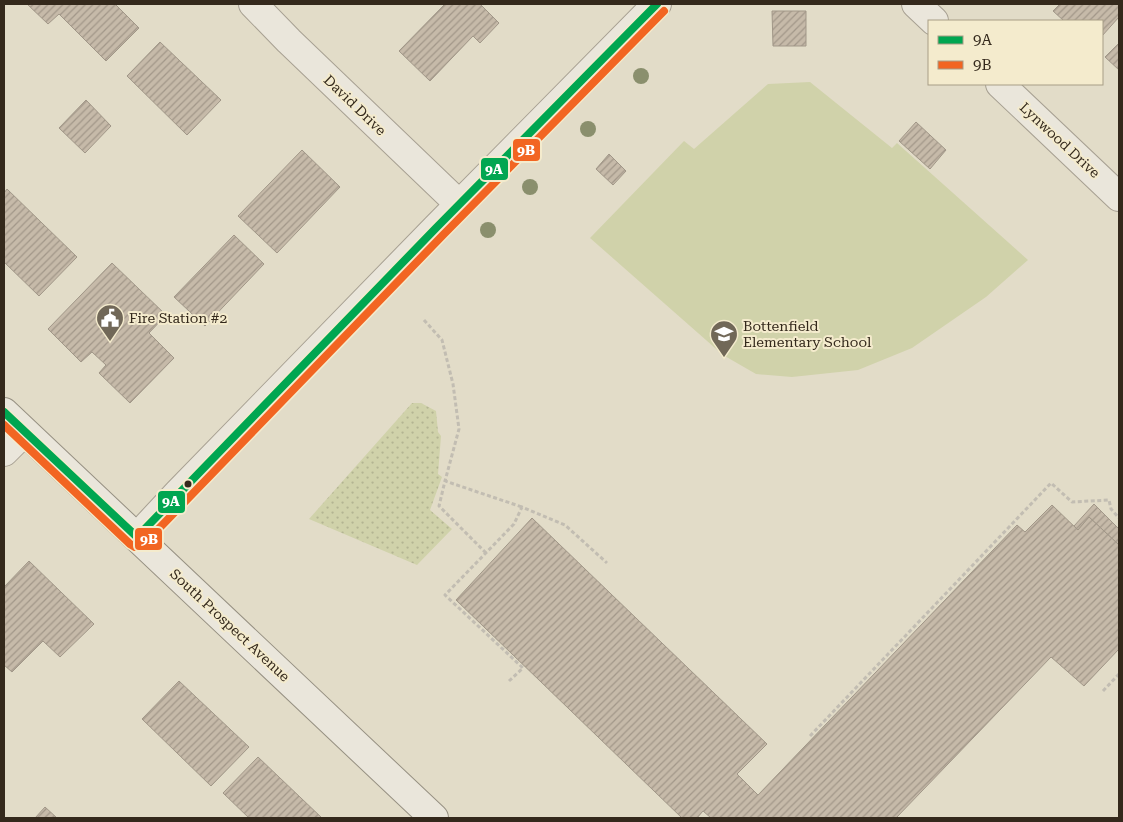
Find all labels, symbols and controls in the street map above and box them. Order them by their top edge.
legend [928,20,1103,85]
text: 9A [973,31,992,49]
text: 9B [973,56,991,74]
street label: David Drive [321,72,389,139]
street label: Lynwood Drive [1017,99,1103,181]
line badge: 9B [512,138,541,162]
text: 9B [517,142,535,158]
line badge: 9A [480,157,509,181]
text: 9A [485,161,503,177]
public building icon: Fire Station #2 [95,303,125,342]
place label: Fire Station #2 [129,310,228,326]
place label: Bottenfield Elementary School [743,318,872,350]
school or university icon: Bottenfield Elementary School [709,319,739,358]
unlabelled marker [183,479,193,489]
line badge: 9A [157,490,186,514]
text: 9A [162,493,180,509]
line badge: 9B [134,527,163,551]
text: 9B [140,531,158,547]
street label: South Prospect Avenue [167,565,293,685]

